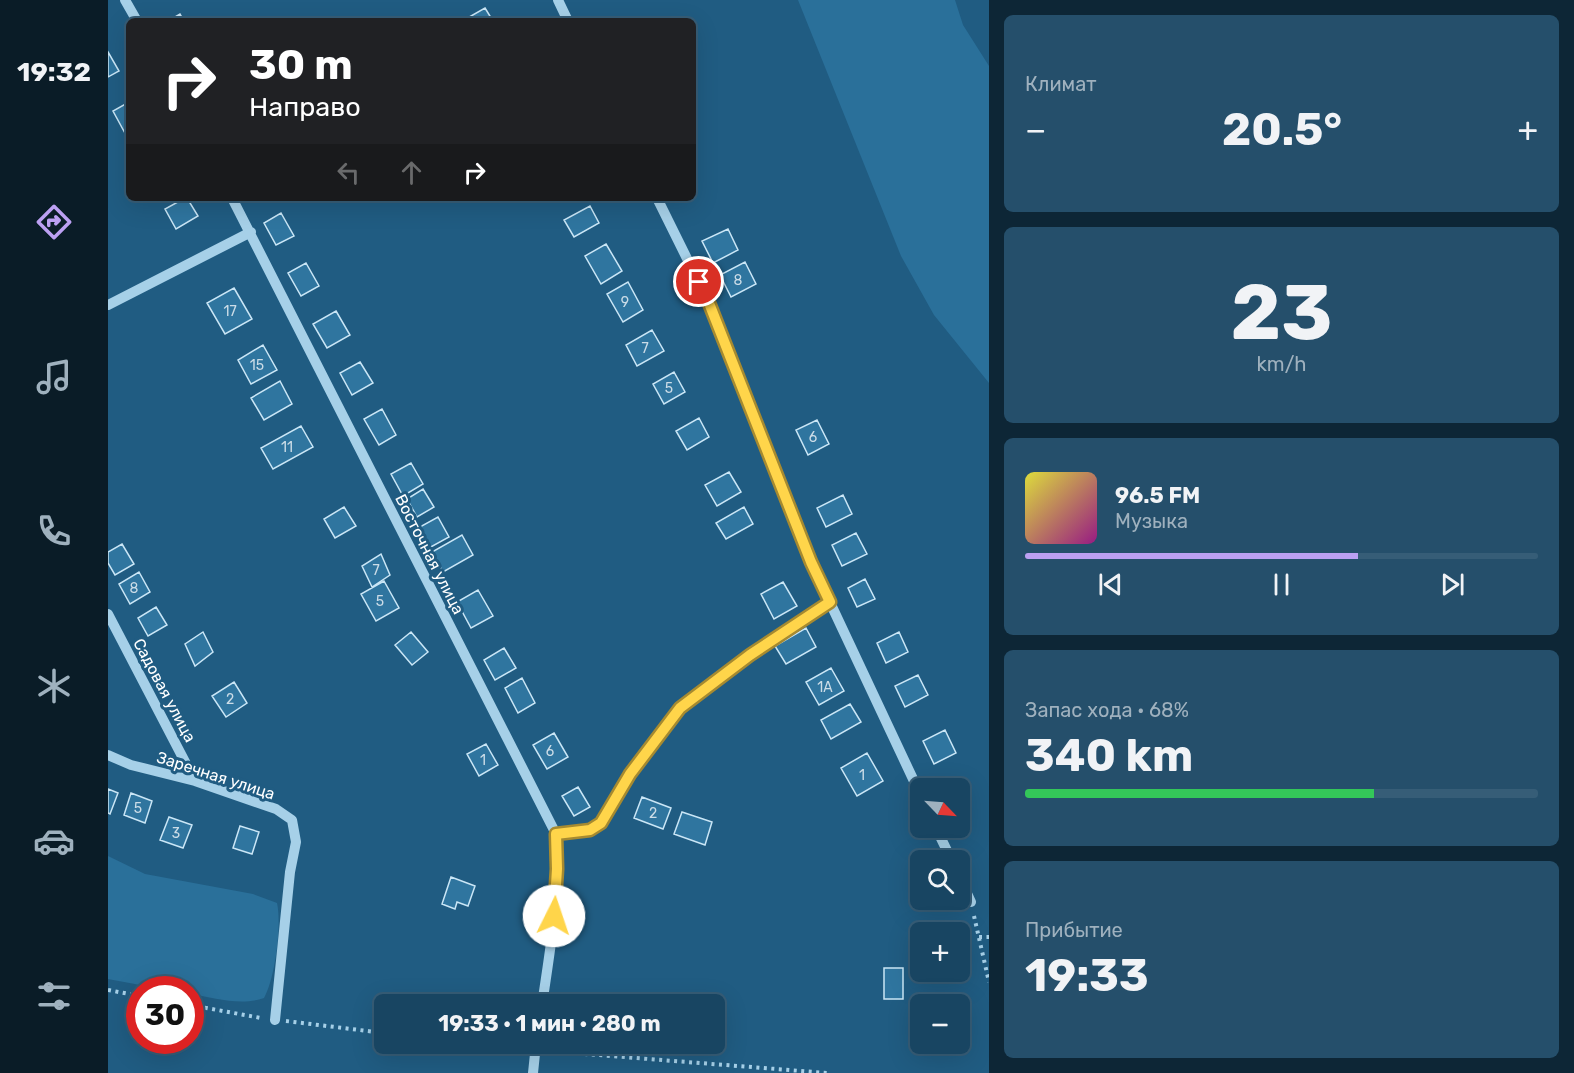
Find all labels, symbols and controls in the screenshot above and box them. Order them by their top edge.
text: 30 m [249,40,353,90]
icon: right [150,42,228,120]
text: 19:32 [17,56,91,88]
text: Климат [1025,72,1097,96]
text: Направо [249,91,361,123]
text: 20.5° [1222,103,1342,156]
text: − [1025,110,1046,149]
text: + [1517,110,1538,149]
icon: left [332,156,365,189]
icon: ahead [395,156,428,189]
icon: right [458,156,491,189]
icon: directions [33,201,75,243]
pin [673,256,724,307]
icon: arrive [682,265,715,298]
text: 23 [1230,266,1333,359]
house number: 8 [734,272,743,289]
house number: 9 [621,294,629,311]
house number: 17 [223,303,237,320]
house number: 7 [641,340,649,357]
text: km/h [1257,352,1306,376]
icon: music [33,356,75,398]
house number: 15 [250,357,264,374]
house number: 5 [665,380,673,397]
house number: 6 [809,429,817,446]
house number: 11 [281,439,293,456]
text: 96.5 FM [1115,482,1200,509]
street label: Восточная улица [391,491,468,617]
text: Музыка [1115,509,1188,533]
icon: phone [33,510,75,552]
house number: 7 [372,562,380,579]
icon: previous [1094,568,1127,601]
icon: pause [1265,568,1298,601]
icon: next [1436,568,1469,601]
house number: 8 [130,580,139,597]
house number: 5 [376,593,384,610]
street label: Садовая улица [129,635,200,745]
icon: climate [33,665,75,707]
house number: 1А [817,679,833,696]
house number: 2 [226,691,234,708]
text: Запас хода · 68% [1025,698,1189,722]
text: 340 km [1025,729,1193,782]
house number: 6 [546,743,554,760]
street label: Заречная улица [154,747,277,804]
house number: 1 [480,752,486,769]
house number: 1 [859,767,865,784]
north arrow [910,778,970,838]
map controls [910,778,970,1054]
house number: 5 [134,800,142,817]
house number: 2 [649,805,657,822]
icon: car [33,820,75,862]
house number: 3 [172,825,180,842]
button: search [910,850,970,910]
position arrow [522,884,586,948]
text: Прибытие [1025,918,1123,942]
button: + [910,922,970,982]
text: 19:33 [1025,949,1149,1002]
icon: filters [33,975,75,1017]
speed limit sign: 30 [126,976,204,1054]
button: − [910,994,970,1054]
text: 19:33 · 1 мин · 280 m [438,1010,661,1037]

